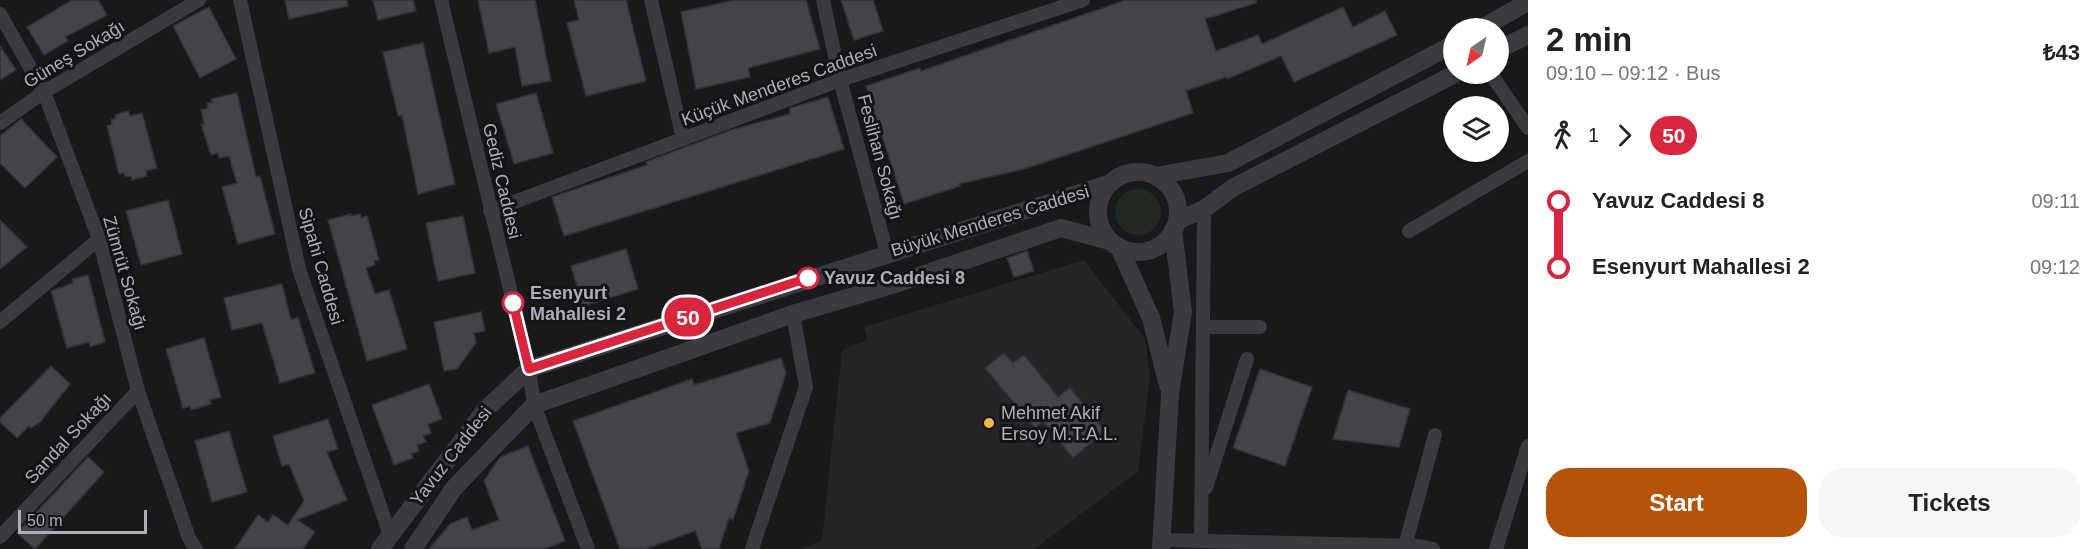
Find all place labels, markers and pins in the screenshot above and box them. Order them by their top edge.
marker: Yavuz Caddesi 8 [797,267,819,289]
place label: Yavuz Caddesi 8 [824,268,965,288]
place label: Esenyurt Mahallesi 2 [530,283,626,324]
marker: Esenyurt Mahallesi 2 [502,292,524,314]
place label: Mehmet Akif Ersoy M.T.A.L. [1001,403,1118,444]
marker: Mehmet Akif Ersoy M.T.A.L. [982,416,996,430]

